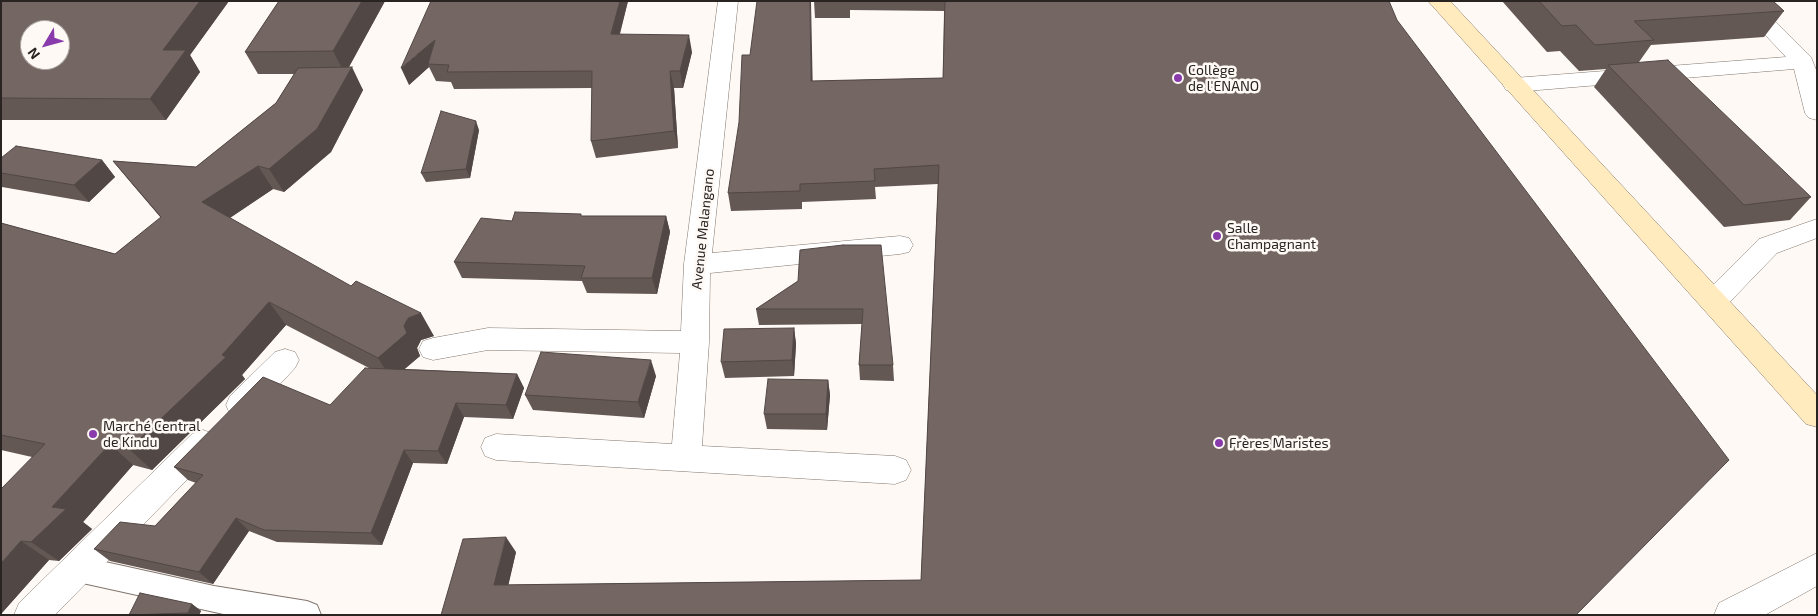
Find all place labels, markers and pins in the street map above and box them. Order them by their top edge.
place label: Collège de l'ENANO [1188,62,1259,94]
marker: Collège de l'ENANO [1172,72,1184,84]
place label: Salle Champagnant [1227,220,1316,252]
marker: Salle Champagnant [1211,230,1223,242]
place label: Marché Central de Kindu [103,418,200,451]
marker: Marché Central de Kindu [87,428,99,440]
place label: Frères Maristes [1229,435,1329,451]
marker: Frères Maristes [1213,437,1225,449]

